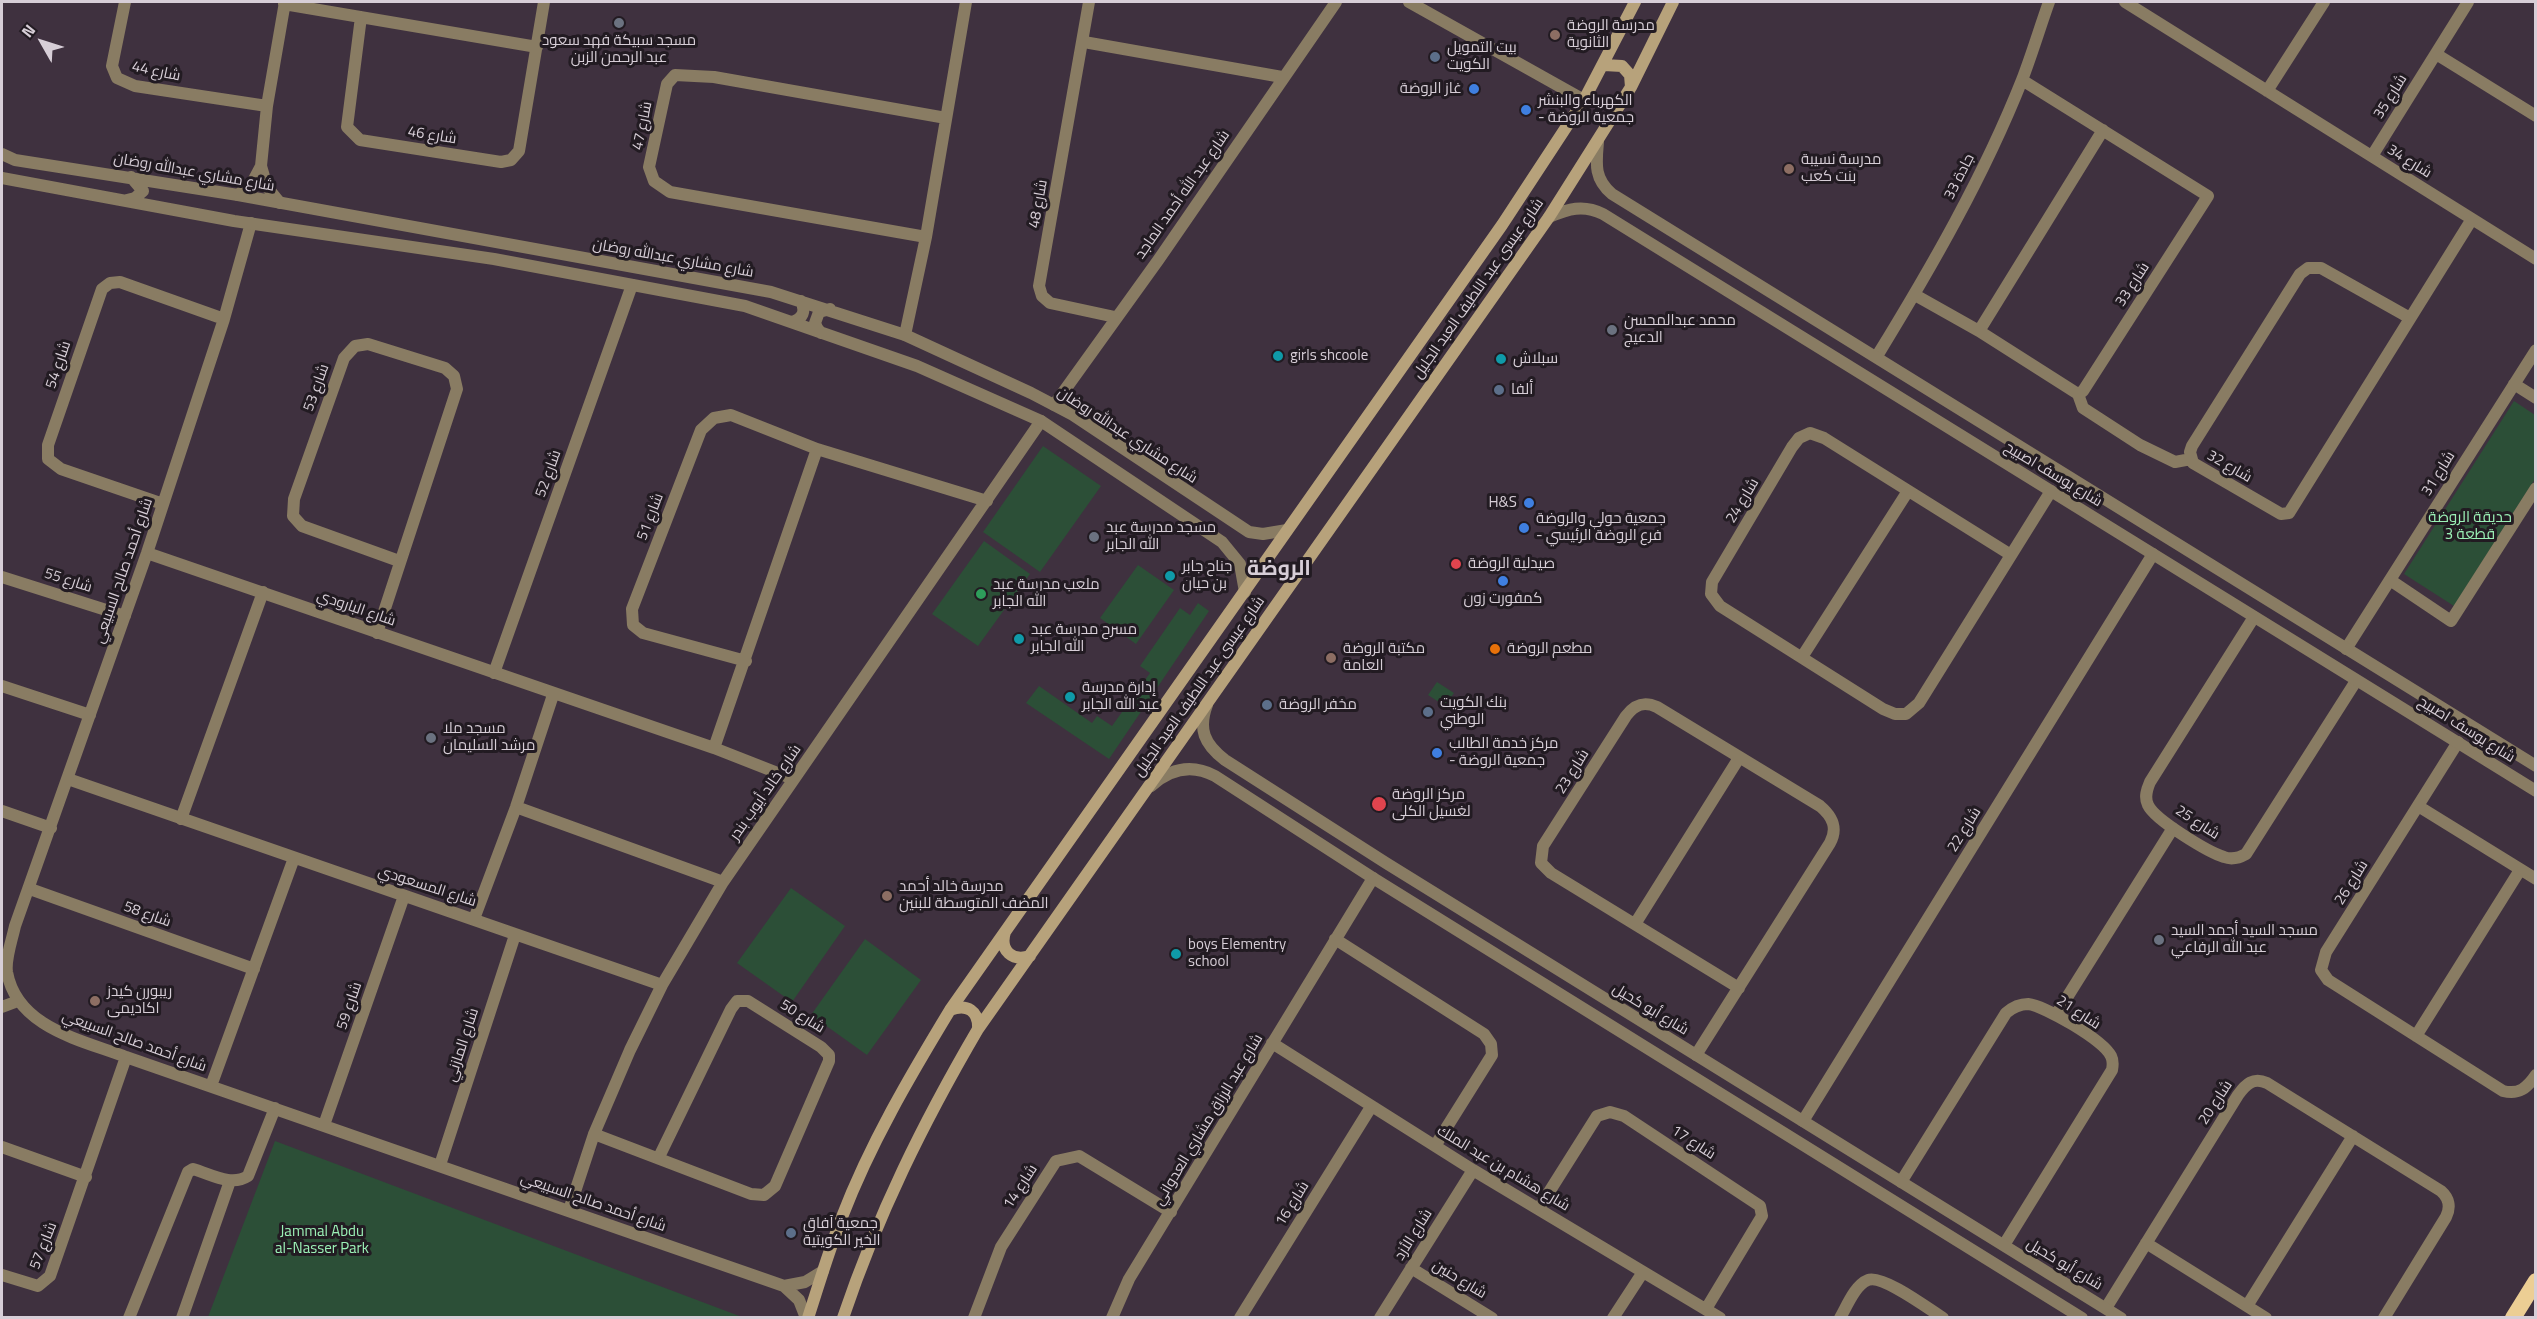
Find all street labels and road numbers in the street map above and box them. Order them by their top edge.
street label: شارع 44 [130,58,182,86]
street label: شارع 35 [2370,71,2412,123]
street label: شارع 47 [629,100,657,152]
street label: شارع 46 [406,123,458,149]
street label: شارع عبد الله أحمد الماجد [1132,127,1234,263]
street label: شارع 34 [2383,141,2435,183]
street label: شارع مشاري عبدالله روضان [112,150,276,196]
street label: جادة 33 [1941,151,1979,203]
street label: شارع 48 [1026,178,1052,230]
street label: شارع عيسى عبد اللطيف العبد الجليل [1410,195,1548,383]
street label: شارع مشاري عبدالله روضان [591,236,755,282]
street label: شارع 33 [2112,259,2154,311]
street label: شارع 54 [42,339,76,391]
street label: شارع 53 [300,362,334,414]
street label: شارع مشاري عبدالله روضان [1054,384,1200,488]
street label: شارع يوسف اصبيح [2001,439,2105,511]
street label: شارع 32 [2203,447,2255,487]
street label: شارع 52 [532,448,566,500]
street label: شارع 31 [2418,448,2460,500]
street label: شارع 24 [1723,475,1763,527]
street label: شارع 51 [634,491,668,543]
street label: شارع أحمد صالح السبيعي [91,496,157,646]
street label: شارع 55 [42,565,94,597]
street label: شارع البارودي [314,587,398,631]
street label: شارع عيسى عبد اللطيف العبد الجليل [1131,593,1269,781]
street label: شارع يوسف اصبيح [2414,693,2518,767]
street label: شارع خالد أيوب بندر [726,742,806,844]
street label: شارع 23 [1552,746,1594,798]
street label: شارع 25 [2171,802,2223,844]
street label: شارع 22 [1944,804,1986,856]
street label: شارع 26 [2331,857,2373,909]
street label: شارع المسعودي [376,863,478,911]
street label: شارع 58 [121,898,173,932]
street label: شارع 59 [333,980,367,1032]
street label: شارع أبو كحيل [1609,980,1691,1040]
street label: شارع 21 [2052,992,2104,1034]
street label: شارع 50 [776,996,828,1038]
street label: شارع المازني [443,1006,483,1084]
street label: شارع أحمد صالح السبيعي [59,1007,209,1077]
street label: شارع عبد الرزاق مشاري العدواني [1151,1031,1267,1209]
street label: شارع 20 [2195,1077,2237,1129]
street label: شارع هشام بن عبد الملك [1433,1122,1573,1216]
street label: شارع 17 [1667,1122,1719,1164]
street label: شارع 14 [1000,1161,1042,1213]
street label: شارع أحمد صالح السبيعي [518,1170,668,1236]
street label: شارع 16 [1272,1178,1314,1230]
street label: شارع الأزد [1391,1206,1437,1264]
street label: شارع 57 [26,1220,62,1272]
street label: شارع أبو كحيل [2023,1235,2105,1295]
street label: شارع حنين [1429,1257,1489,1303]

